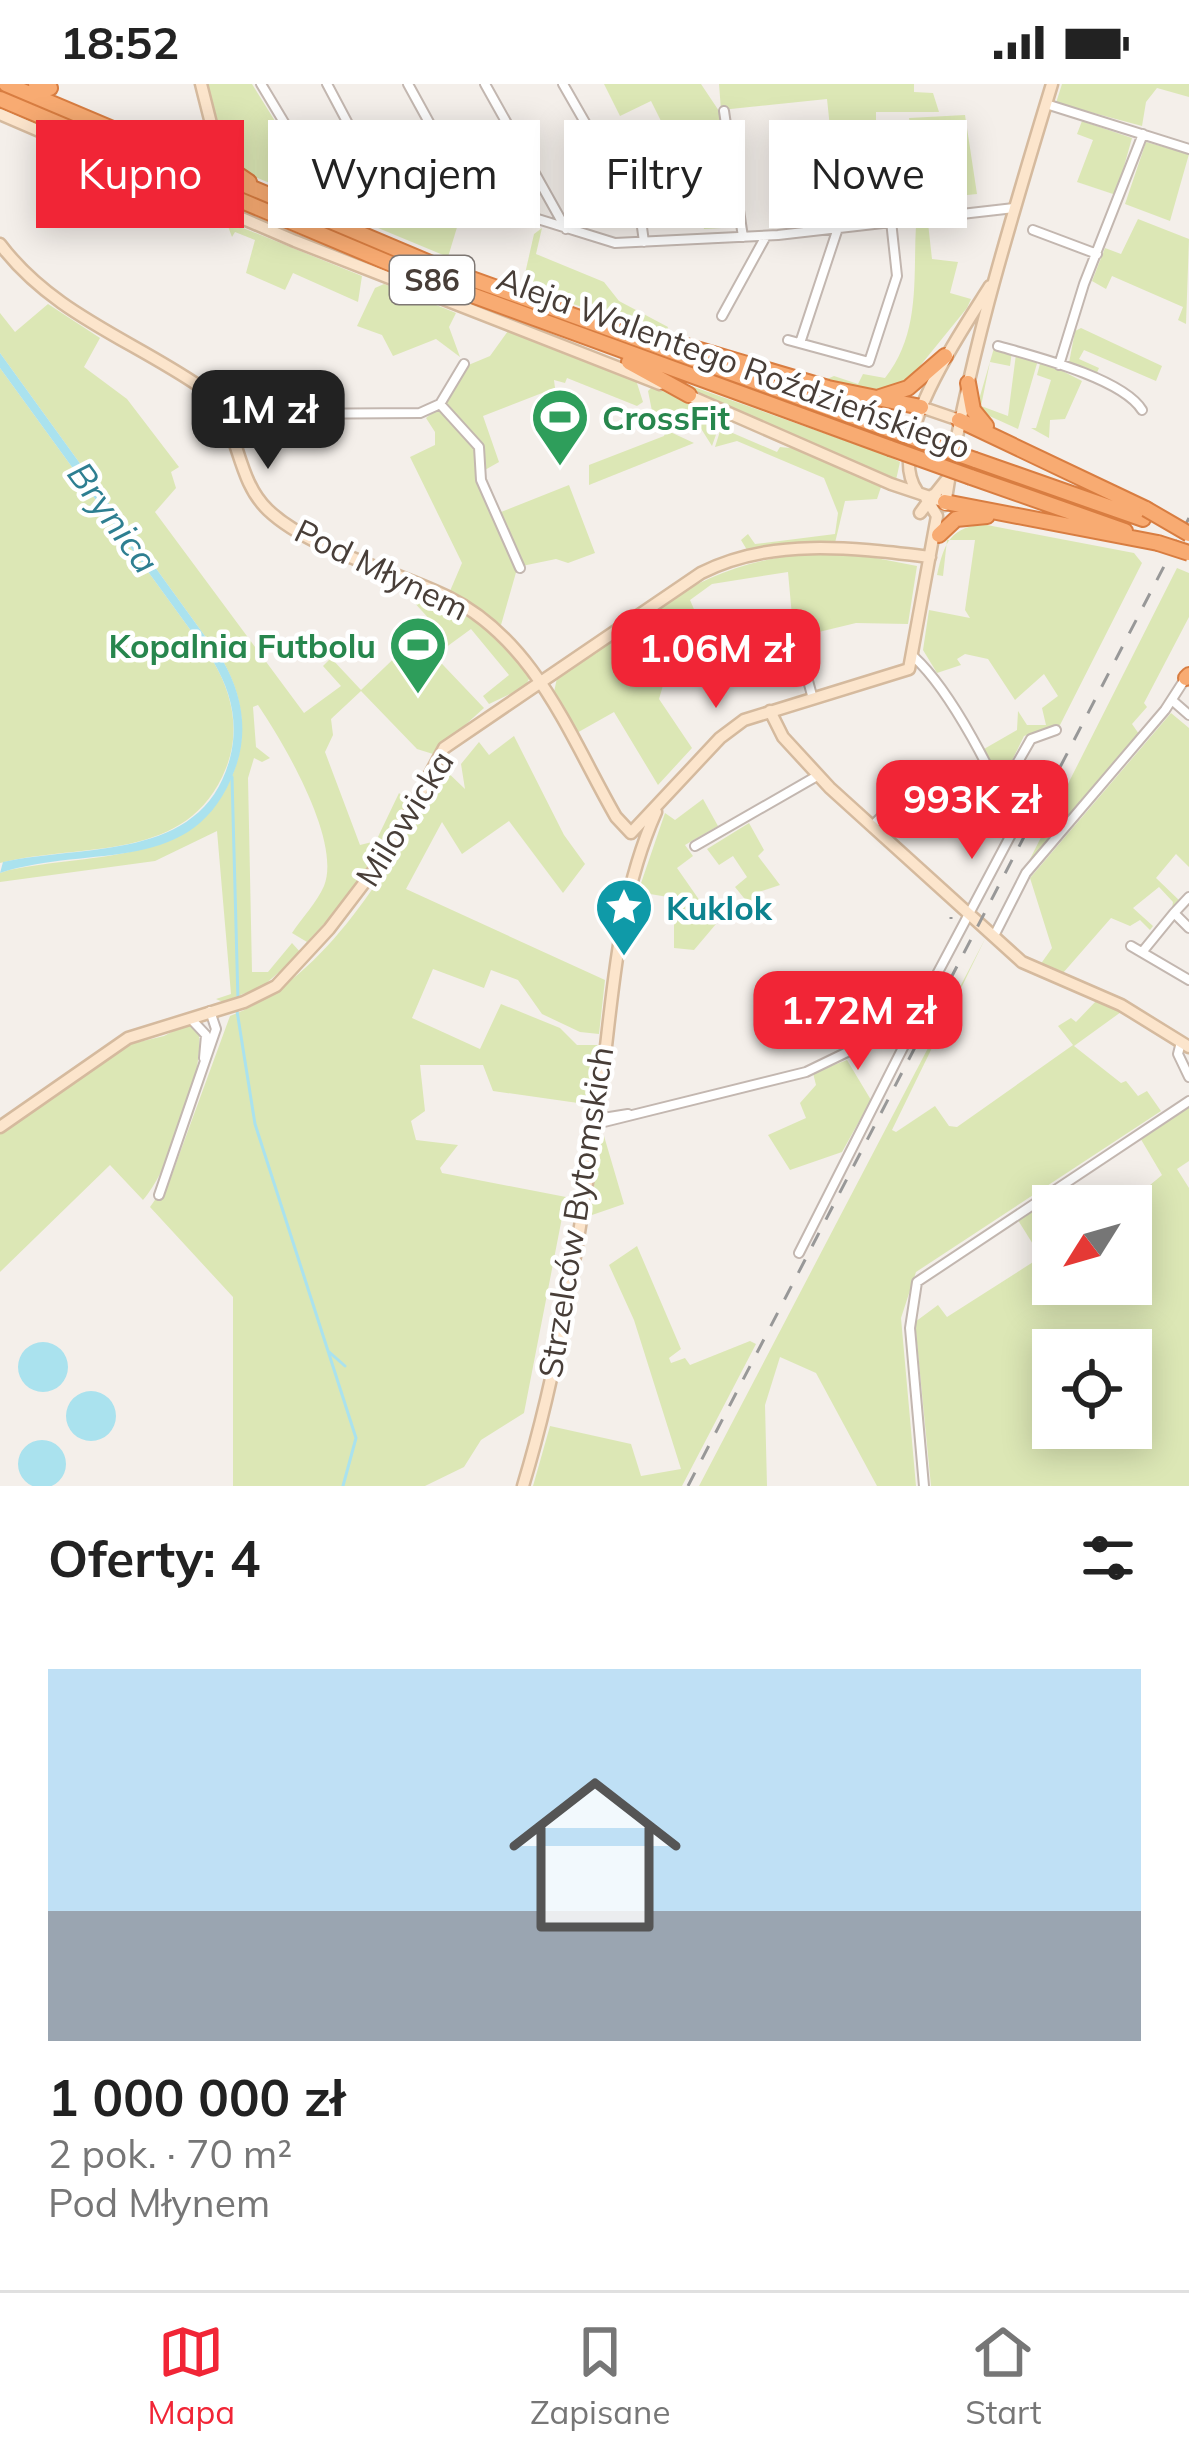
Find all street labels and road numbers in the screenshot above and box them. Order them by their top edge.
road number: S86 [390,256,474,304]
street label: Aleja Walentego Roździeńskiego [492,257,976,467]
street label: Pod Młynem [289,509,475,629]
street label: Milowicka [346,743,462,893]
street label: Strzelców Bytomskich [529,1043,621,1381]

